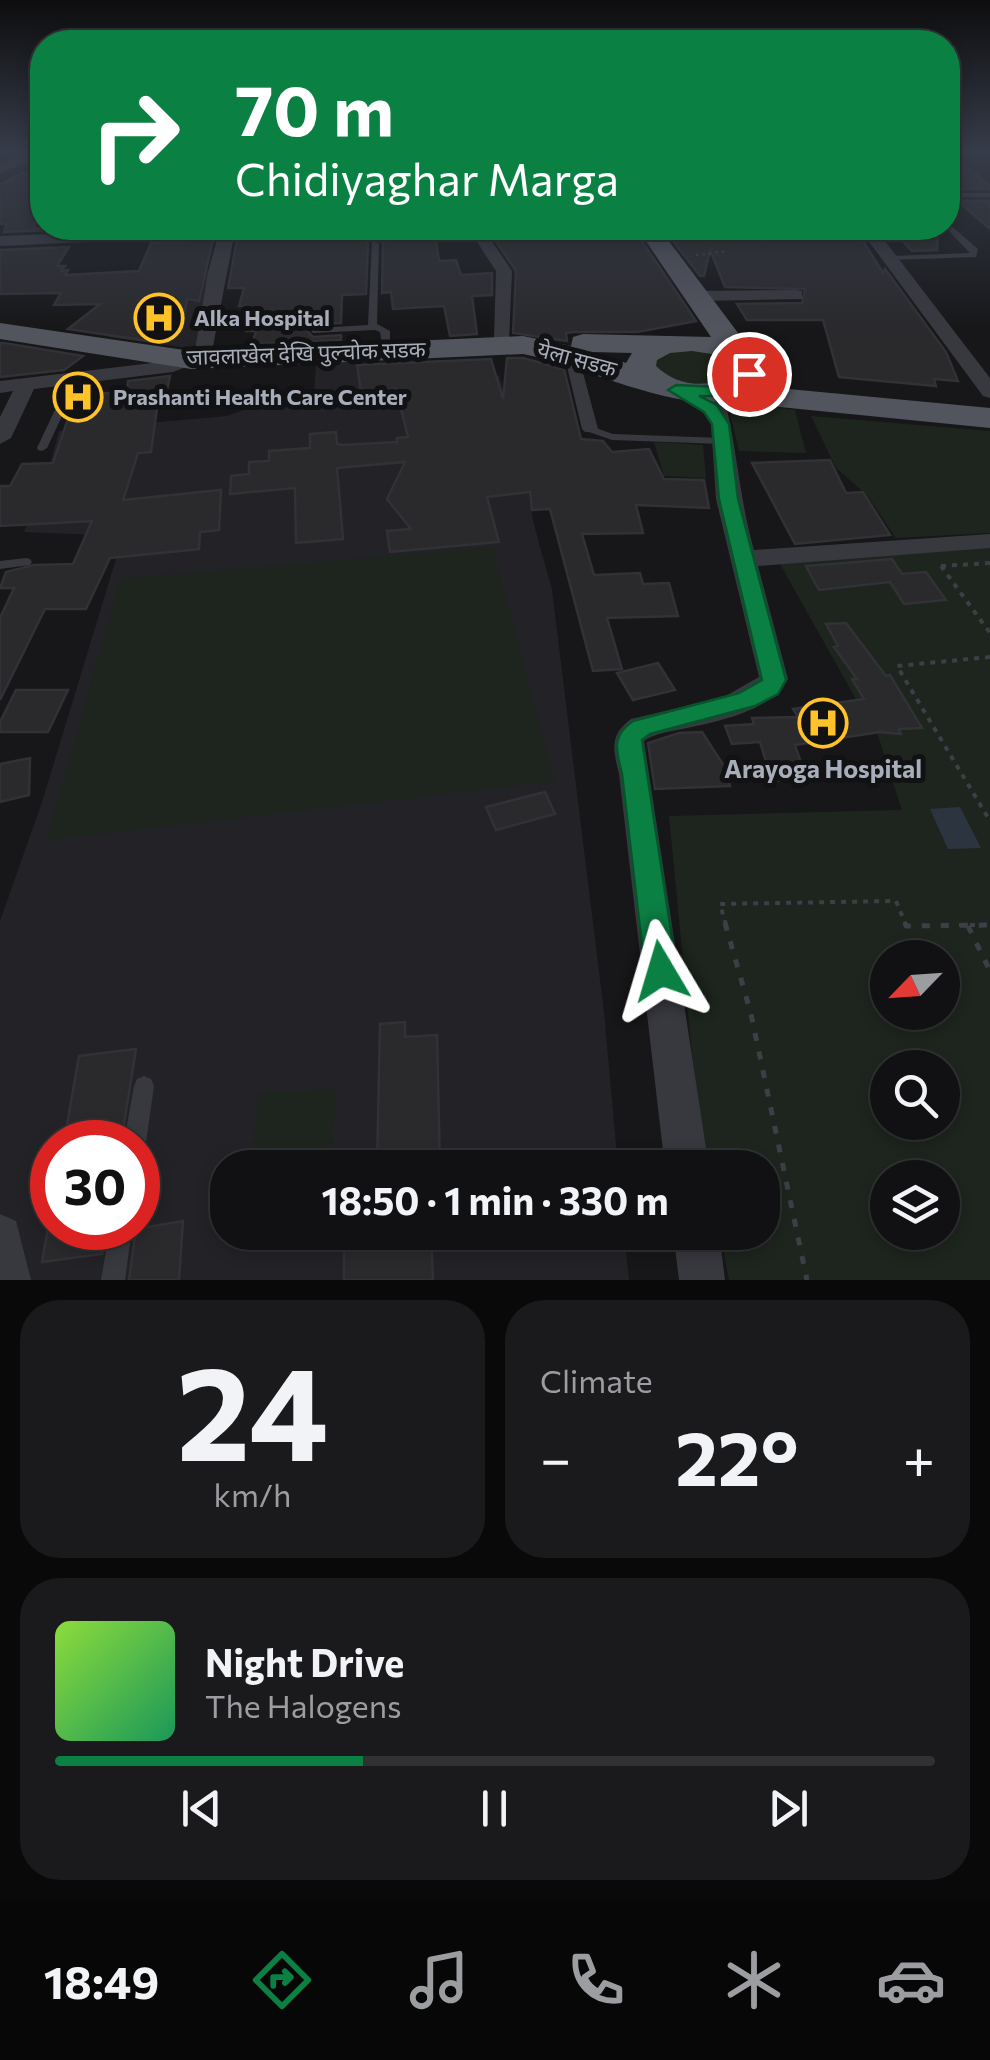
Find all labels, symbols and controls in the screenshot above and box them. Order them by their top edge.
text: 70 m [235,65,394,150]
icon: right [70,70,200,200]
text: Chidiyaghar Marga [235,150,619,205]
hospital icon: Alka Hospital [133,292,185,344]
place label: Alka Hospital [194,304,330,331]
pin [707,332,792,417]
street label: जावलाखेल देखि पुल्चोक सडक [186,335,427,372]
street label: येला सडक [534,335,621,382]
icon: arrive [722,347,777,402]
hospital icon: Prashanti Health Care Center [52,371,104,423]
place label: Prashanti Health Care Center [113,383,407,410]
hospital icon: Arayoga Hospital [797,697,849,749]
place label: Arayoga Hospital [724,753,922,783]
position arrow [609,919,713,1023]
north arrow [870,940,960,1030]
map controls [870,940,960,1250]
button: search [870,1050,960,1140]
speed limit sign: 30 [30,1120,160,1250]
button: layers [870,1160,960,1250]
text: 18:50 · 1 min · 330 m [321,1176,669,1223]
text: 24 [177,1329,328,1488]
text: Climate [540,1360,653,1400]
text: 22° [675,1410,799,1501]
text: − [540,1423,571,1490]
text: + [903,1423,935,1490]
text: km/h [214,1474,291,1514]
text: Night Drive [205,1638,404,1685]
text: The Halogens [205,1685,402,1725]
icon: previous [174,1781,229,1836]
icon: pause [467,1781,522,1836]
icon: next [761,1781,816,1836]
icon: directions [247,1945,317,2015]
icon: music [404,1945,474,2015]
icon: phone [561,1945,631,2015]
icon: climate [719,1945,789,2015]
icon: car [876,1945,946,2015]
text: 18:49 [44,1953,159,2008]

